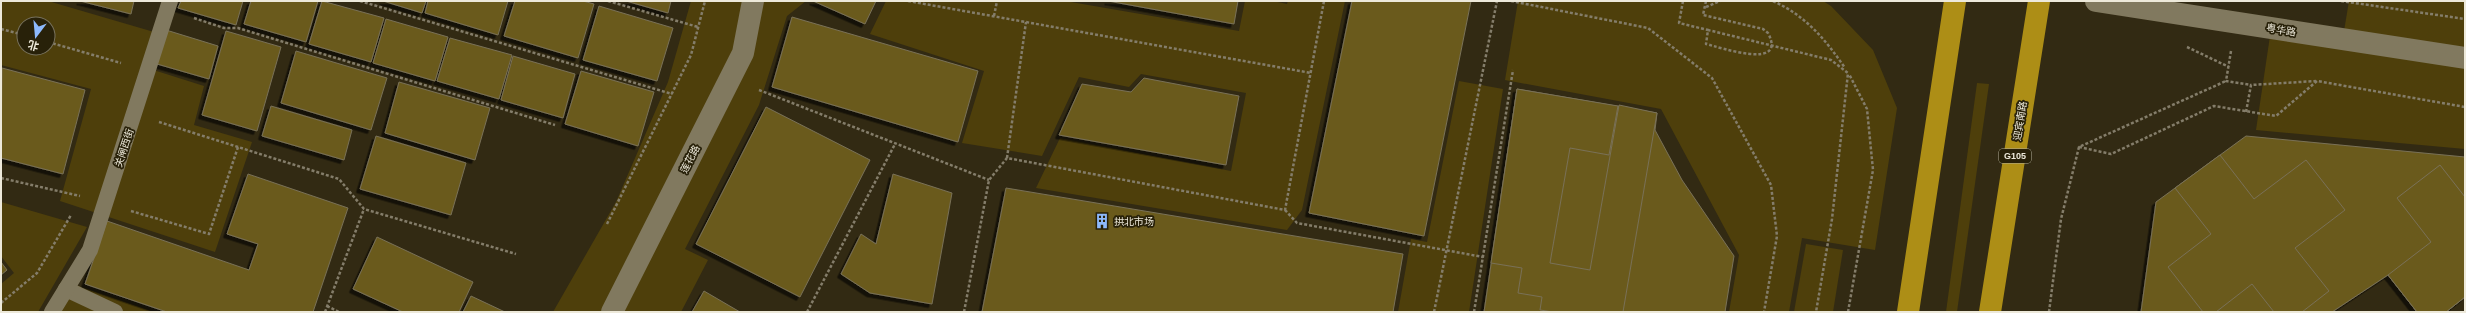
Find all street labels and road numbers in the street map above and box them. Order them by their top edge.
street label: 粤华路 [2265,22,2297,38]
street label: 迎宾南路 [2011,100,2029,142]
street label: 关闸西街 [113,127,135,169]
street label: 莲花路 [678,143,702,175]
road number: G105 [1999,149,2031,163]

